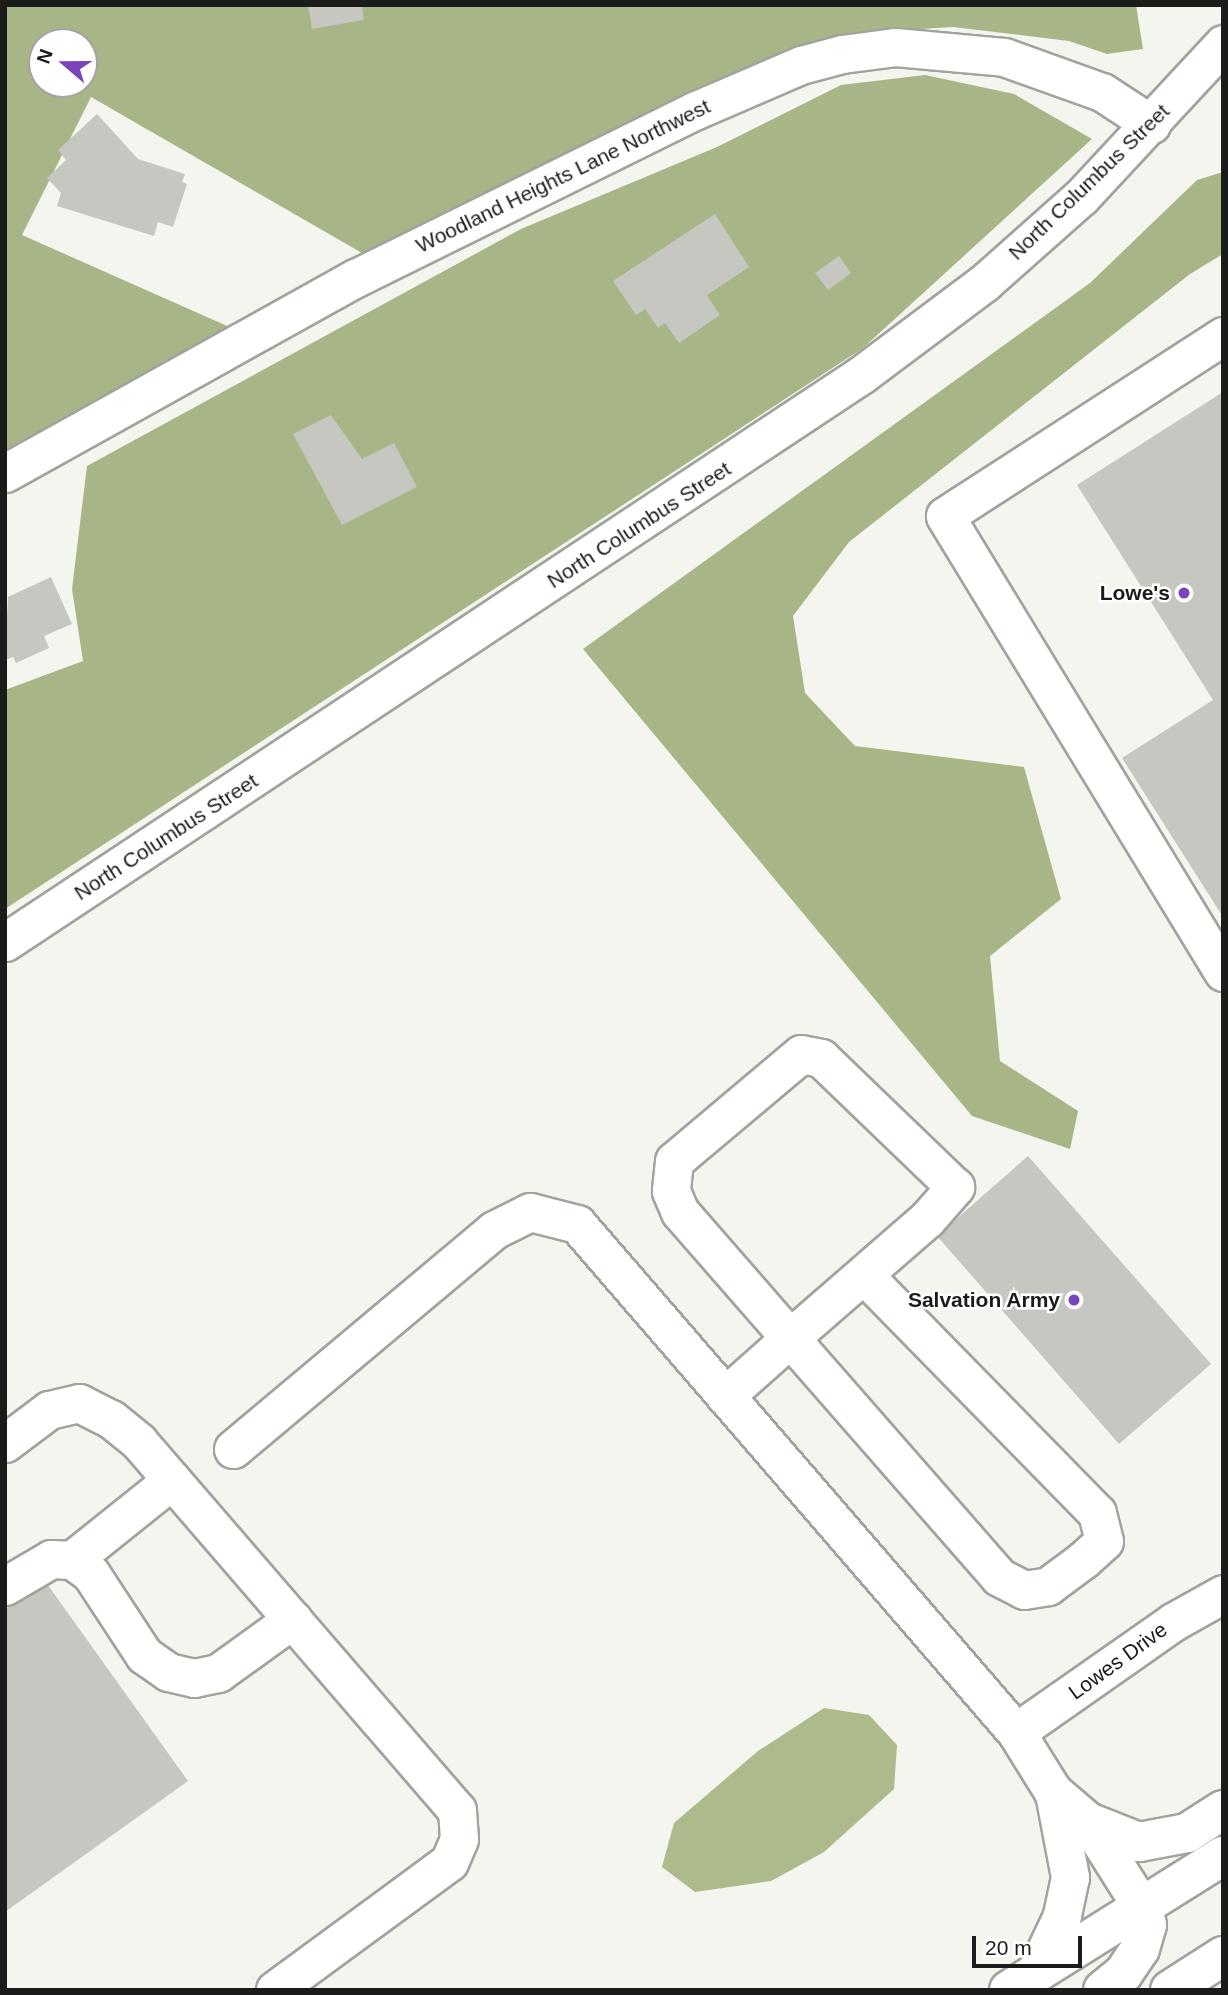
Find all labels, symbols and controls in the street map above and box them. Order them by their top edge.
north arrow [28,28,98,98]
text: N [32,46,57,66]
street label: Woodland Heights Lane Northwest [412,94,714,258]
street label: North Columbus Street [1003,99,1175,265]
street label: North Columbus Street [543,456,735,594]
place label: Lowe's [1100,580,1170,606]
marker: Lowe's [1176,585,1192,601]
street label: North Columbus Street [70,768,262,906]
place label: Salvation Army [907,1287,1060,1313]
marker: Salvation Army [1066,1292,1082,1308]
street label: Lowes Drive [1064,1617,1172,1705]
scale bar [976,1922,1086,1966]
text: 20 m [985,1936,1032,1959]

